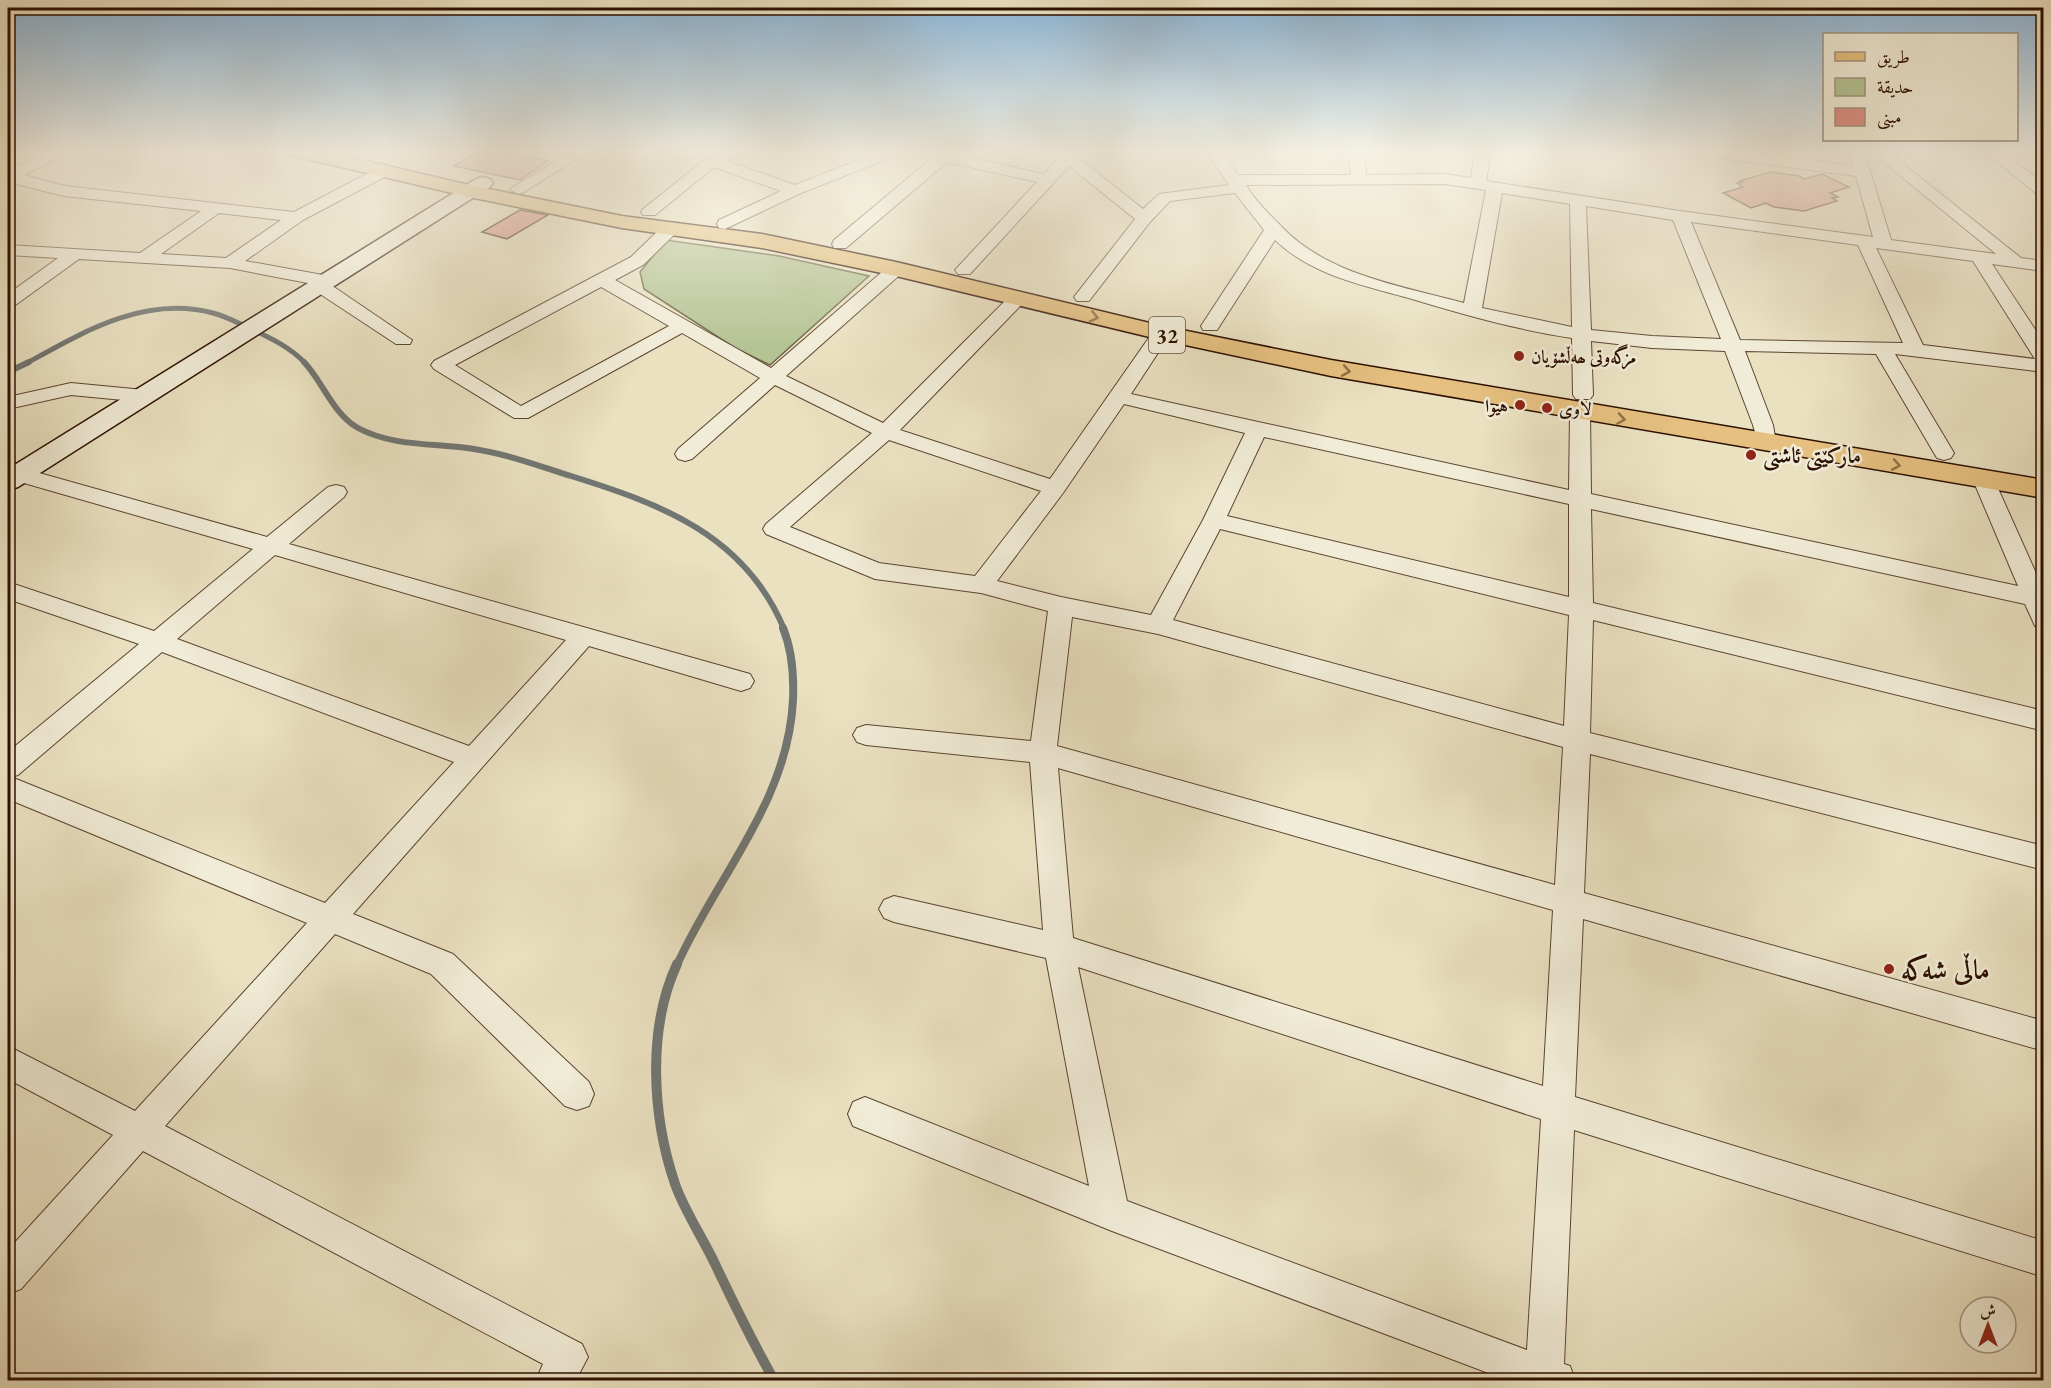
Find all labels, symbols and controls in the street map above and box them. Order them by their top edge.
legend [1823,33,2018,141]
text: طريق [1877,45,1910,69]
text: حديقة [1877,75,1913,98]
text: مبنى [1877,105,1902,130]
one-way arrow [1089,309,1099,322]
road number: 32 [1149,317,1185,353]
place label: مزگەوتی ھەڵشۆیان [1531,344,1636,370]
marker: مزگەوتی ھەڵشۆیان [1512,349,1526,363]
one-way arrow [1341,364,1351,377]
place label: هیوا [1485,394,1508,417]
place label: لاوی [1559,397,1592,420]
marker: هیوا [1513,398,1527,412]
marker: لاوی [1540,401,1554,415]
one-way arrow [1616,412,1626,425]
place label: مارکێتی ئاشتی [1763,441,1861,471]
marker: مارکێتی ئاشتی [1744,448,1758,462]
one-way arrow [1891,458,1901,471]
place label: ماڵی شەکە [1901,952,1990,987]
marker: ماڵی شەکە [1882,962,1896,976]
north arrow [1958,1295,2018,1355]
text: ش [1980,1300,1996,1321]

